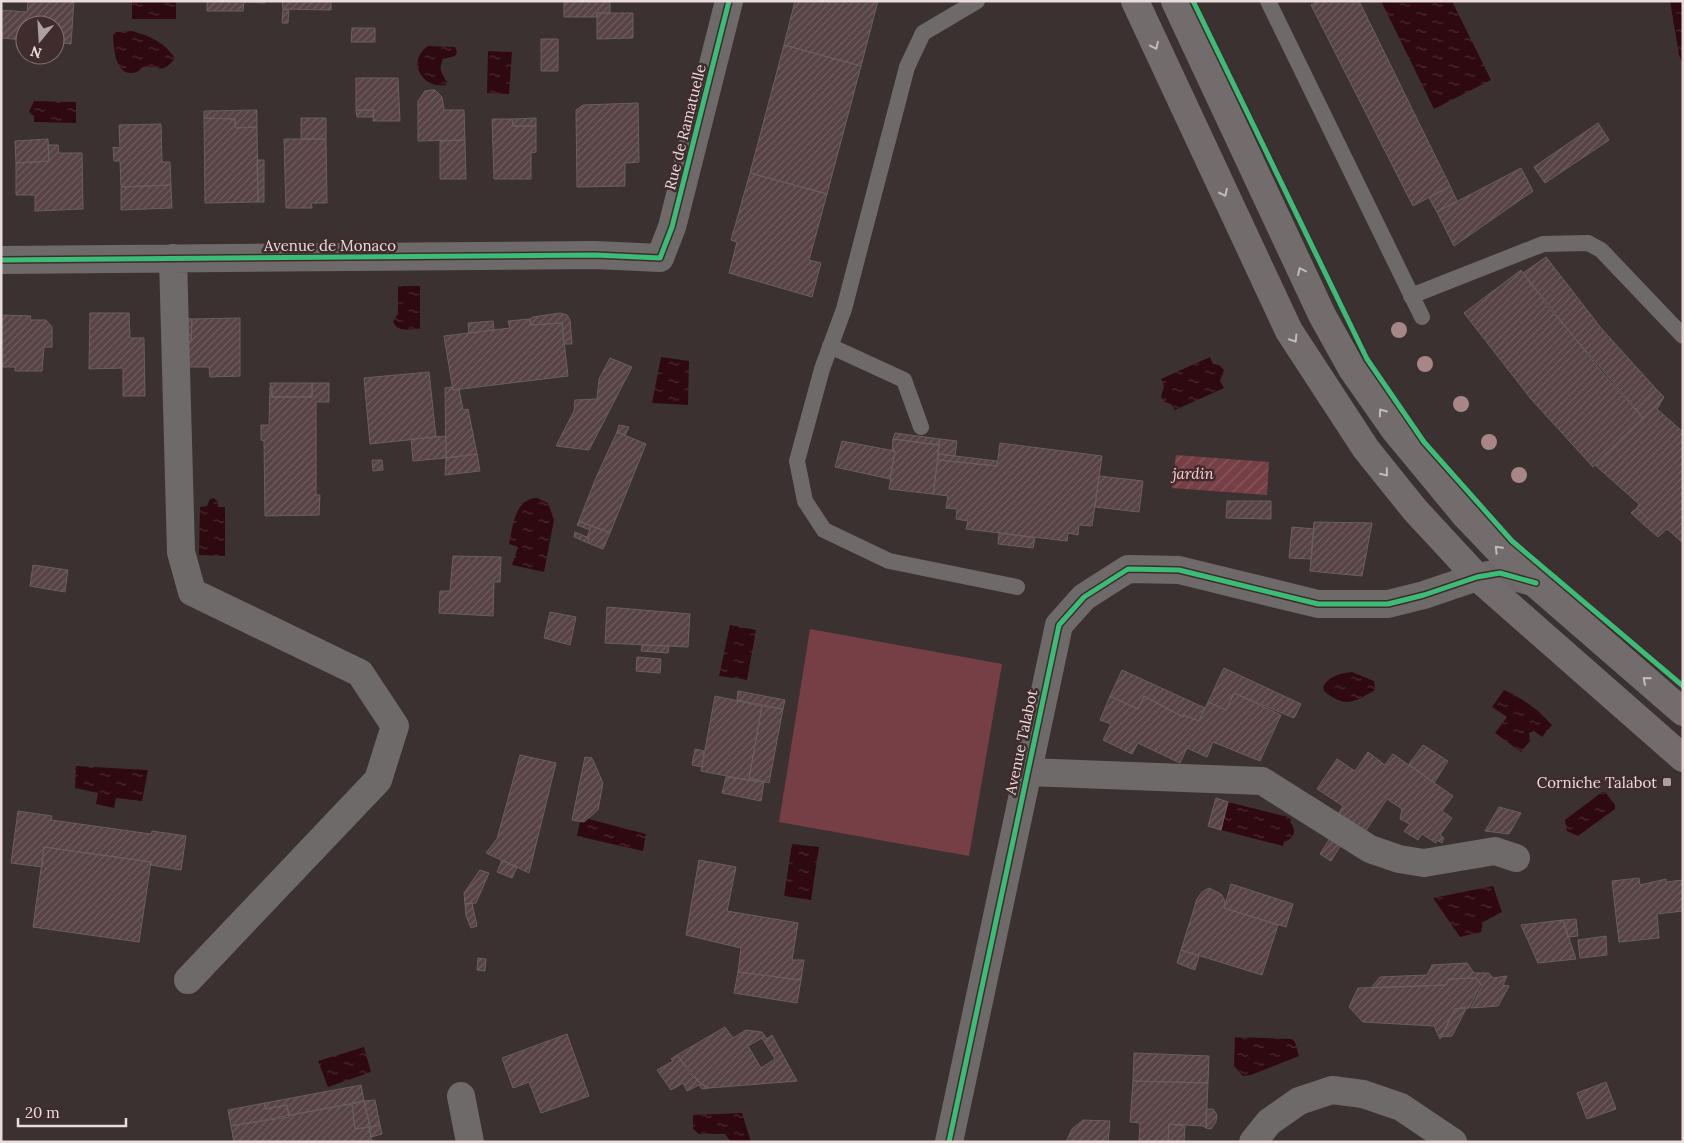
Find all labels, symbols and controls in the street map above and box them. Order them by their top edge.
north arrow [15,15,65,65]
one-way arrow [1149,41,1159,50]
text: N [28,42,44,63]
street label: Rue de Ramatuelle [660,62,710,192]
one-way arrow [1218,188,1228,197]
street label: Avenue de Monaco [263,236,396,255]
one-way arrow [1297,267,1308,276]
one-way arrow [1287,334,1297,343]
one-way arrow [1379,408,1388,418]
park label: jardin [1170,464,1215,483]
one-way arrow [1380,468,1389,477]
one-way arrow [1495,546,1504,555]
one-way arrow [1643,677,1652,686]
street label: Avenue Talabot [1000,688,1041,797]
place label: Corniche Talabot [1537,773,1657,792]
marker: Corniche Talabot [1661,776,1673,788]
scale bar [18,1096,125,1128]
text: 20 m [25,1103,60,1122]

